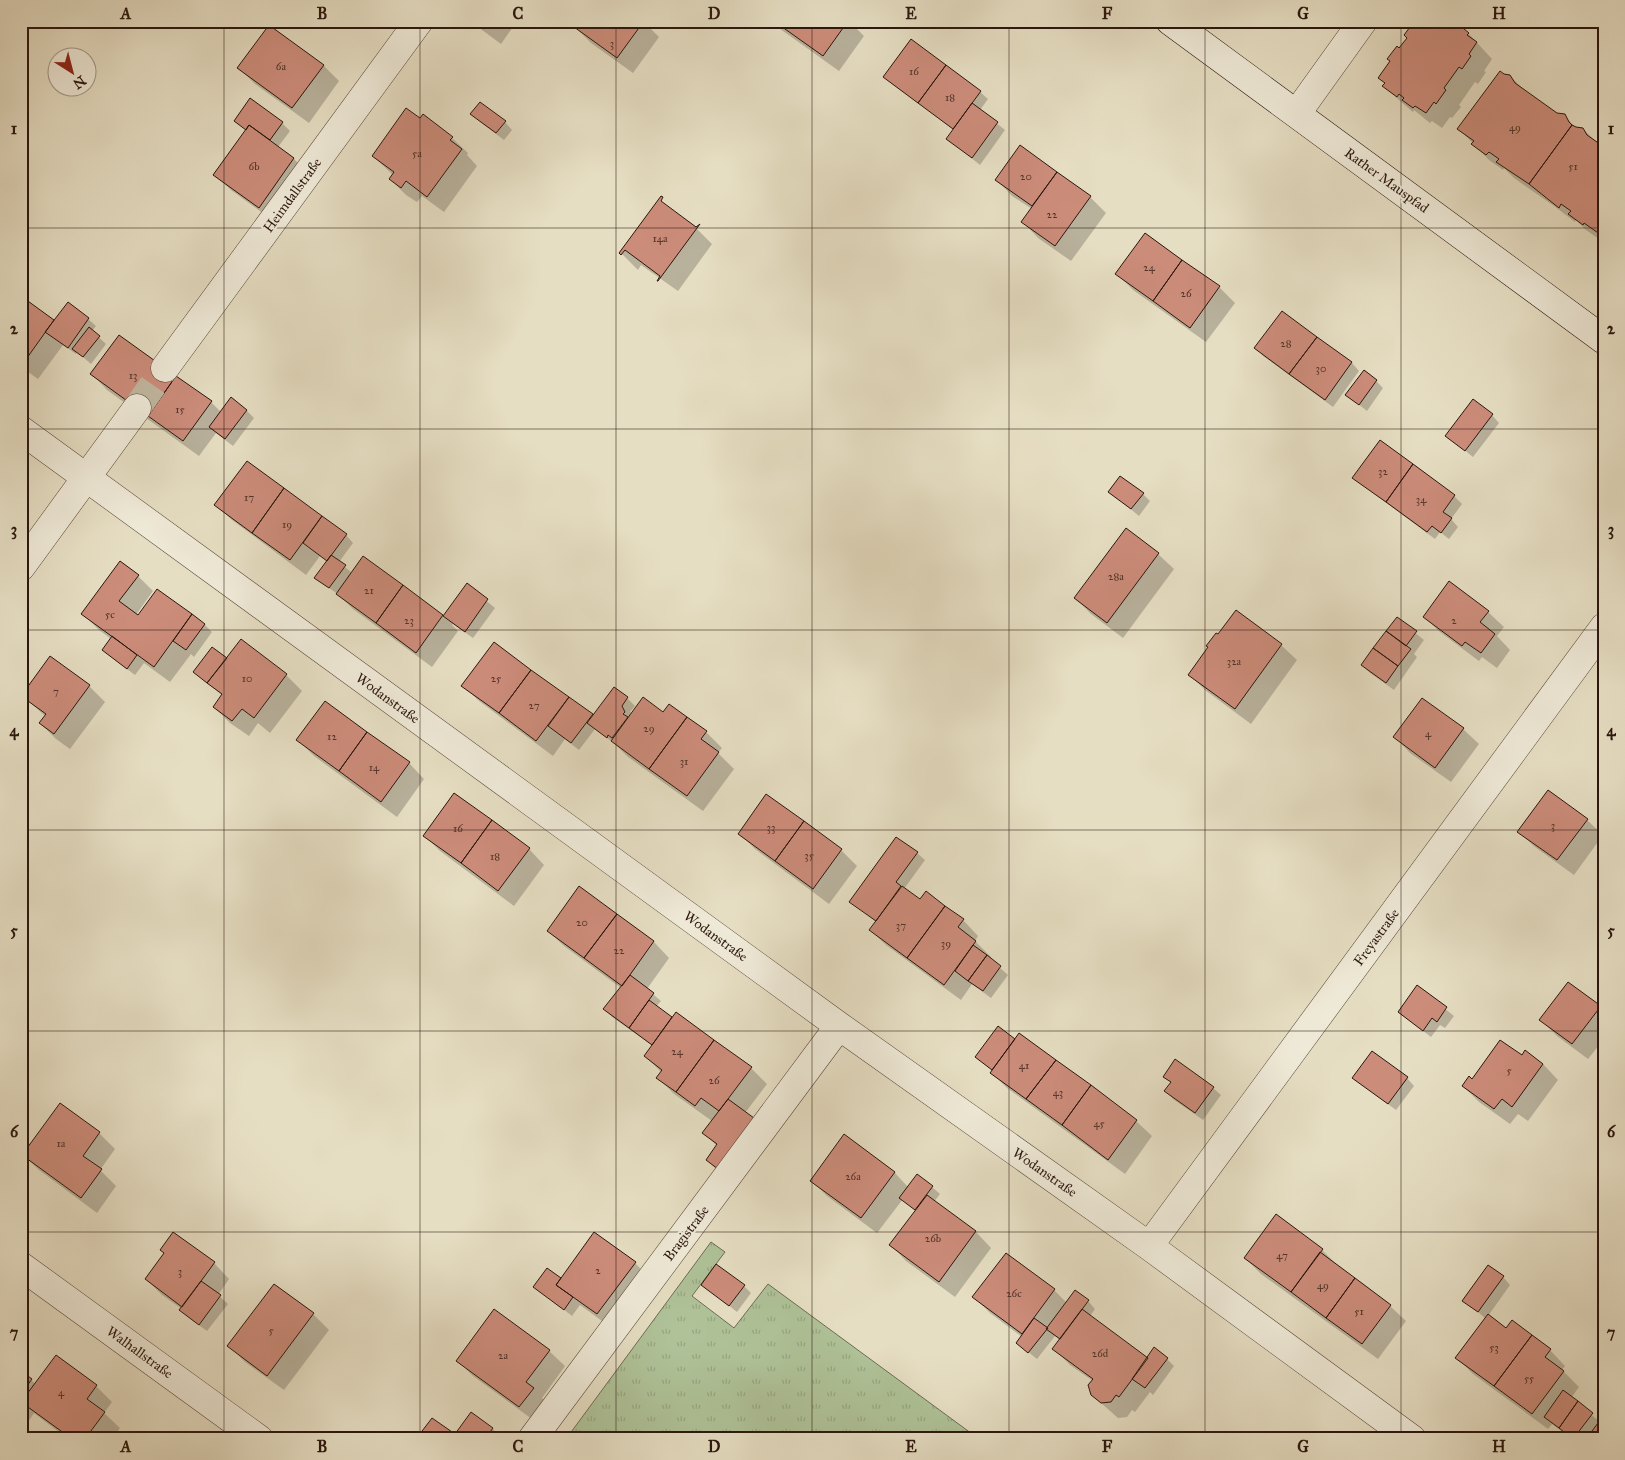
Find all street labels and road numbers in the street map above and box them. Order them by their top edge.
street label: Rather Mauspfad [1341,144,1432,217]
street label: Heimdallstraße [260,154,325,236]
street label: Wodanstraße [352,670,423,727]
street label: Freyastraße [1350,905,1403,969]
street label: Wodanstraße [680,908,751,965]
street label: Wodanstraße [1009,1144,1080,1201]
street label: Bragistraße [660,1202,713,1264]
street label: Walhallstraße [103,1323,176,1382]

